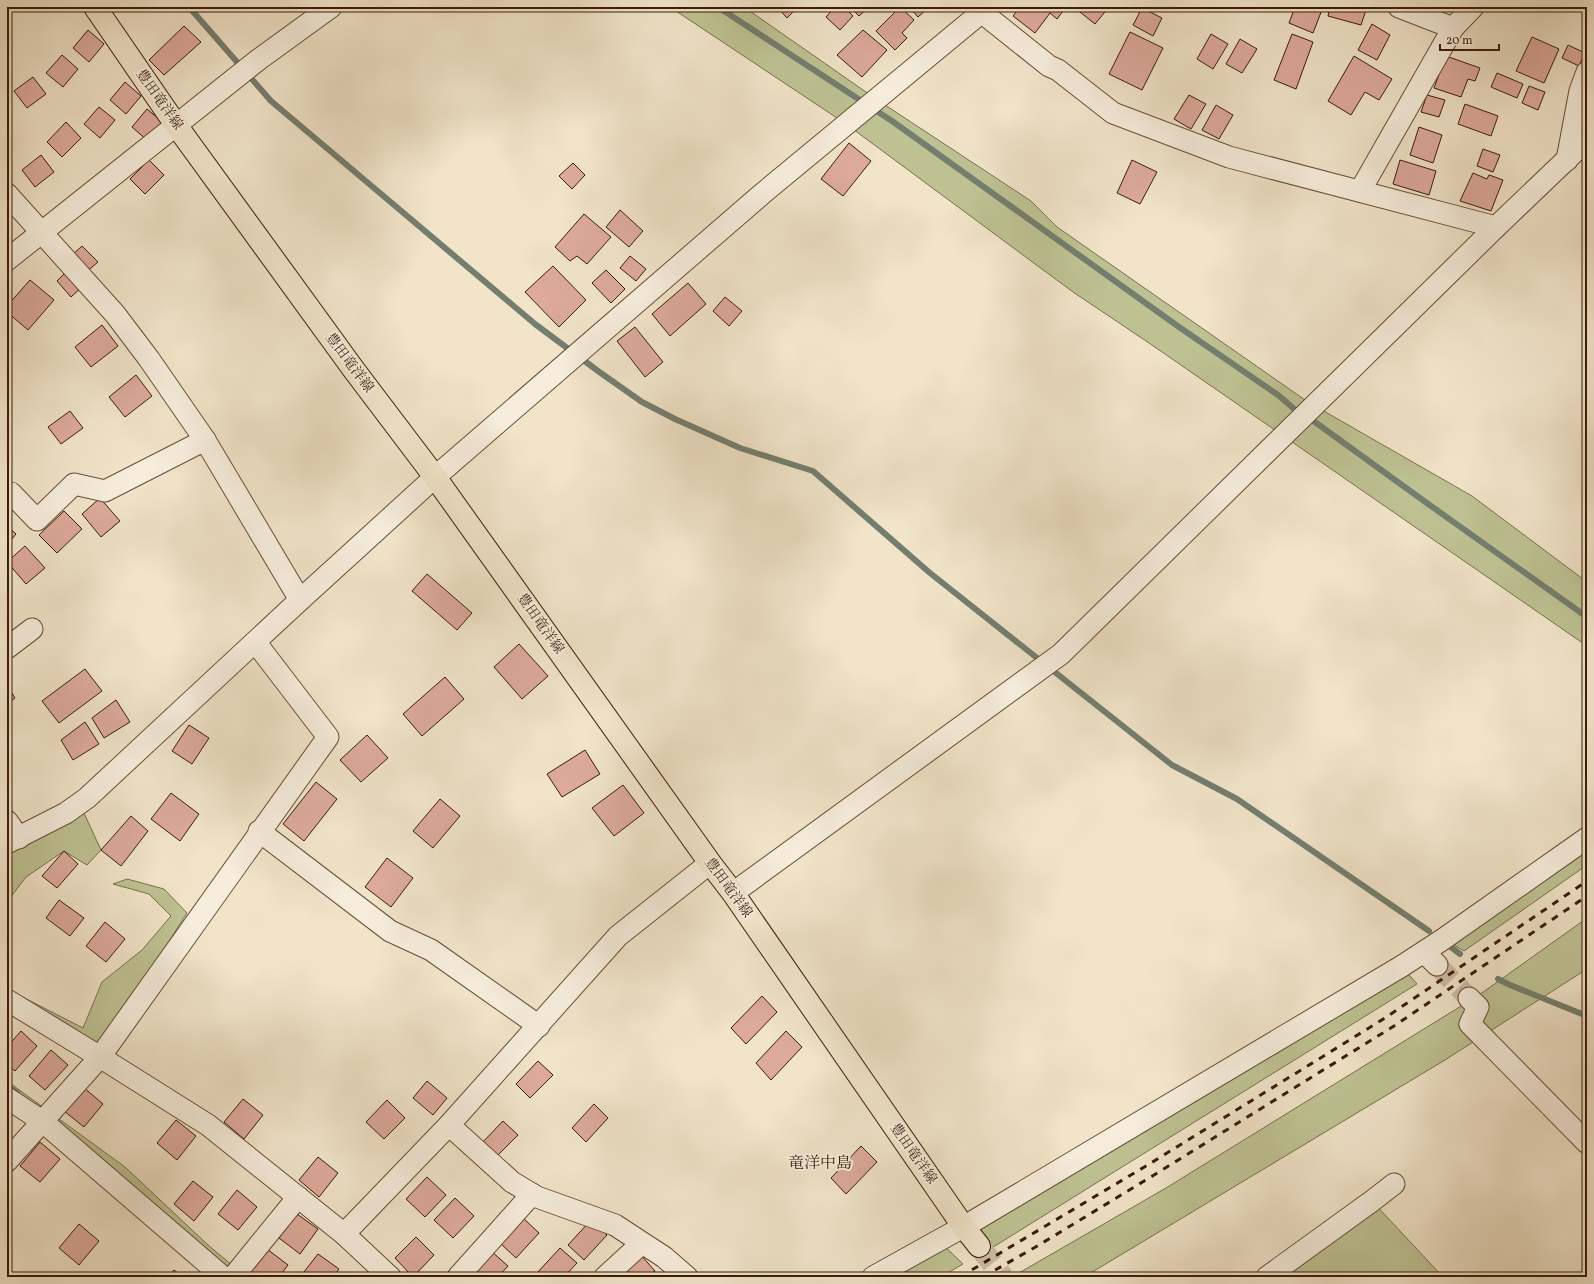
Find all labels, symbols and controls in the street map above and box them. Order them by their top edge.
scale bar [1440,26,1499,52]
text: 20 m [1446,33,1473,49]
street label: 豊田竜洋線 [131,66,187,134]
street label: 豊田竜洋線 [320,329,378,397]
street label: 豊田竜洋線 [512,590,568,658]
street label: 豊田竜洋線 [700,854,756,922]
street label: 豊田竜洋線 [885,1120,941,1188]
district label: 竜洋中島 [788,1153,852,1175]

